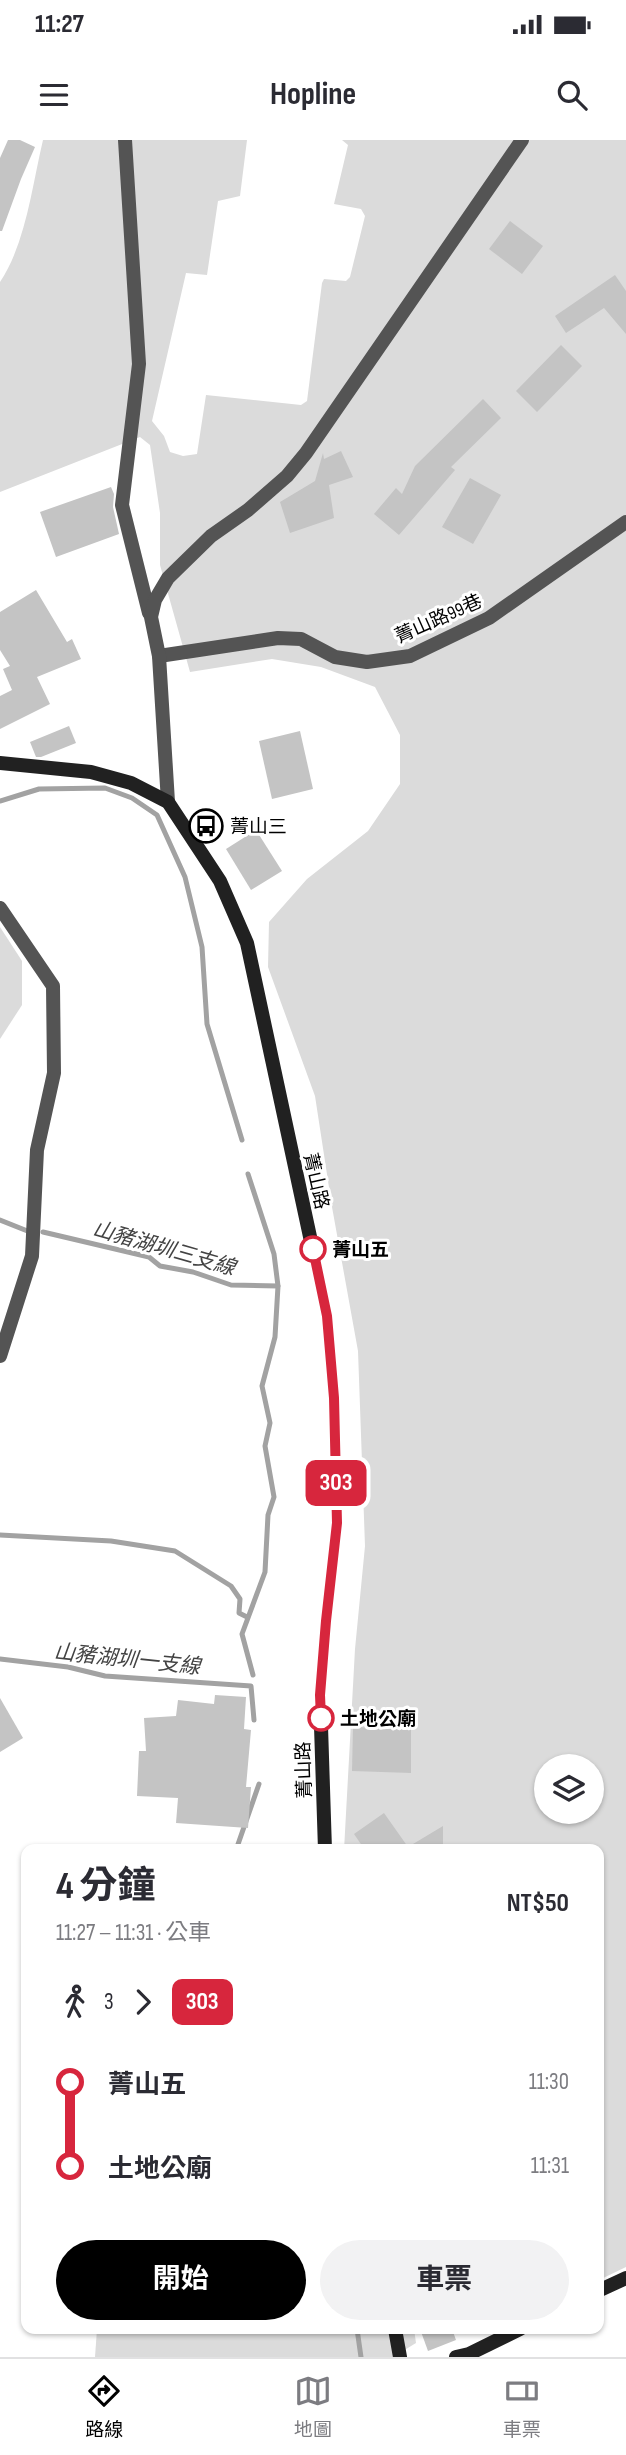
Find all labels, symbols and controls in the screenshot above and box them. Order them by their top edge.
text: 11:27 [35,9,84,40]
text: Hopline [270,75,356,114]
icon: menu [35,76,73,114]
icon: search [553,76,591,114]
street label: 菁山路99巷 [392,590,486,649]
bus stop icon: 菁山三 [187,807,225,845]
place label: 菁山三 [230,816,287,839]
street label: 菁山路 [298,1151,333,1212]
water label: 山豬湖圳三支線 [90,1216,240,1281]
marker: 菁山五 [300,1236,326,1262]
place label: 菁山五 [332,1239,389,1262]
line badge: 303 [296,1460,376,1506]
text: 303 [320,1468,352,1497]
water label: 山豬湖圳一支線 [53,1639,203,1680]
marker: 土地公廟 [308,1705,334,1731]
place label: 土地公廟 [340,1708,416,1731]
street label: 菁山路 [292,1741,317,1799]
map controls [534,1754,604,1824]
button: layers [534,1754,604,1824]
text: 4 分鐘 [56,1864,156,1909]
text: NT$50 [507,1888,569,1919]
text: 11:27 – 11:31 · 公車 [56,1919,211,1947]
icon: walk [56,1983,94,2021]
icon: forward [124,1983,162,2021]
text: 303 [186,1987,219,2016]
text: 3 [104,1988,114,2016]
text: 11:30 [529,2068,569,2096]
text: 菁山五 [108,2070,186,2101]
text: 11:31 [531,2152,569,2180]
text: 土地公廟 [108,2154,212,2185]
button: 開始 [56,2240,306,2320]
button: 車票 [320,2240,569,2320]
tab: 路線 [85,2372,123,2442]
tab: 地圖 [294,2372,332,2442]
tab: 車票 [503,2372,541,2442]

